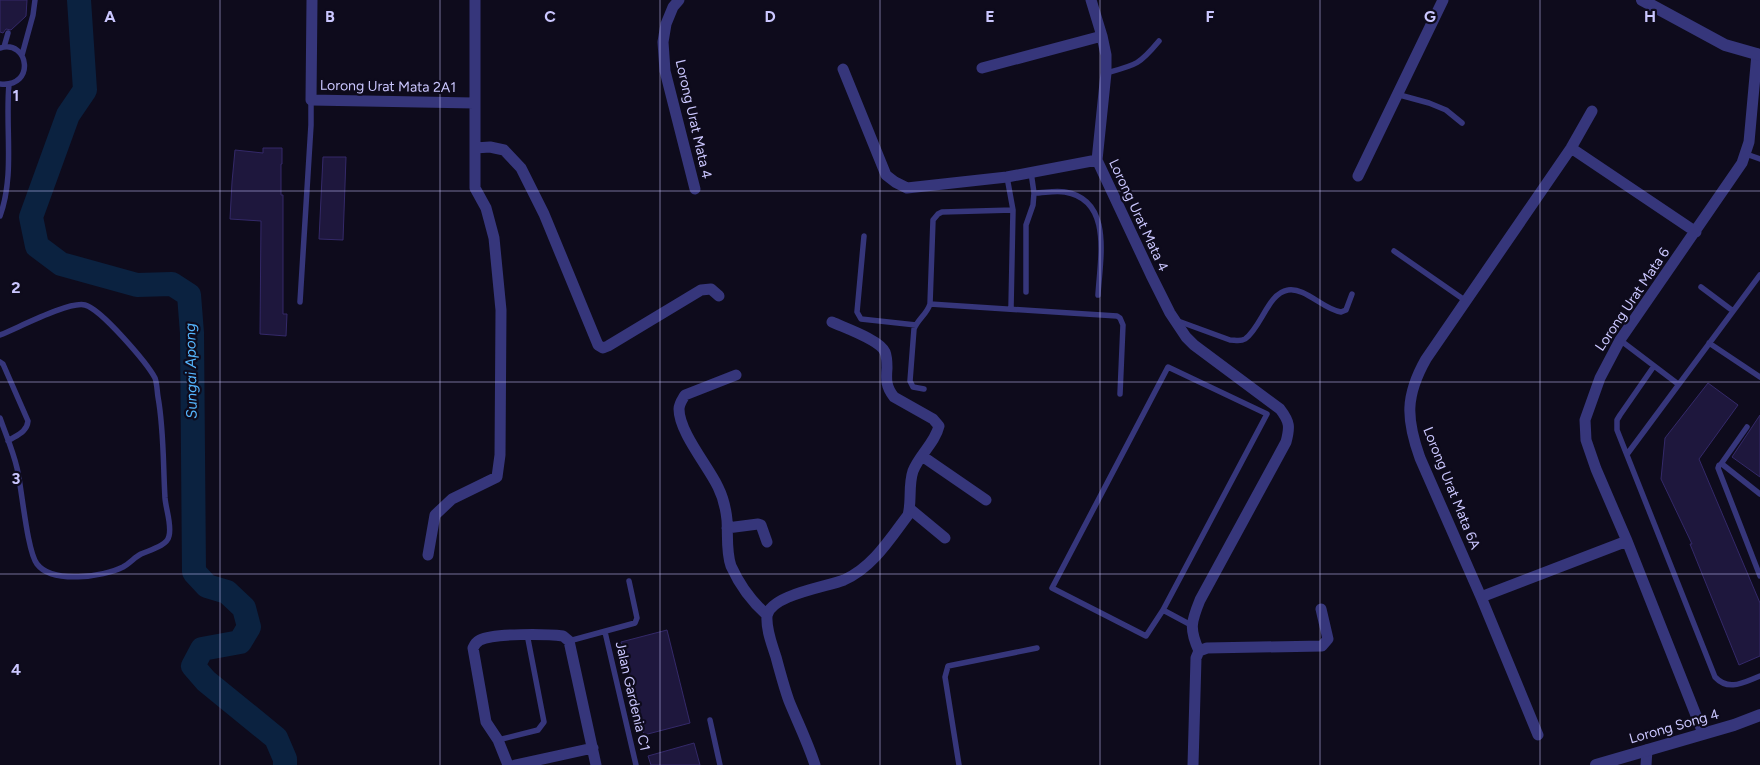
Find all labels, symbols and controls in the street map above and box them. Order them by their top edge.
text: A [104,7,116,26]
text: B [325,7,335,26]
text: C [544,7,556,26]
text: D [764,7,776,26]
text: E [985,7,995,26]
text: F [1206,7,1215,26]
text: G [1424,7,1436,26]
text: H [1644,7,1656,26]
street label: Lorong Urat Mata 4 [672,58,716,181]
street label: Lorong Urat Mata 2A1 [320,77,456,96]
text: 1 [13,86,19,105]
street label: Lorong Urat Mata 4 [1105,156,1172,274]
street label: Lorong Urat Mata 6 [1592,244,1673,354]
text: 2 [11,278,21,297]
water label: Sungai Apong [181,323,201,419]
street label: Lorong Urat Mata 6A [1419,424,1484,552]
text: 3 [12,469,21,488]
street label: Jalan Gardenia C1 [612,640,653,752]
text: 4 [11,660,21,679]
street label: Lorong Song 4 [1627,705,1721,747]

